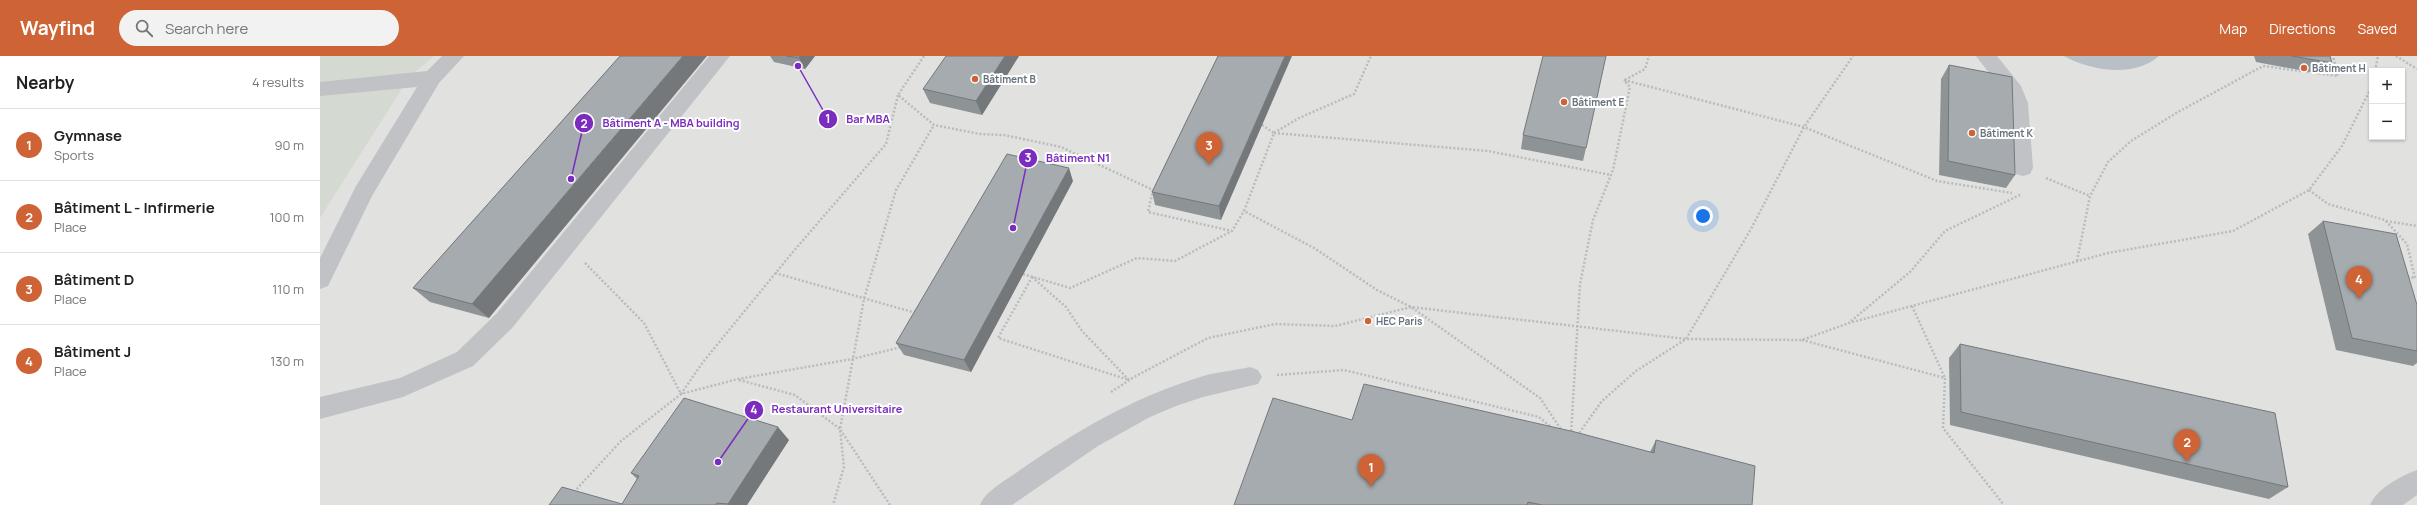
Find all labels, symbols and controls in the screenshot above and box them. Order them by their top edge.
search box [119,10,399,46]
text: Wayfind [20,15,95,41]
icon: search [133,17,155,39]
text: Search here [165,18,248,39]
text: Map [2219,19,2247,38]
text: Directions [2269,19,2336,38]
text: Saved [2358,19,2397,38]
place label: Bâtiment H [2312,61,2366,75]
marker: Bâtiment H [2299,63,2309,73]
map controls [2369,68,2405,140]
button: + [2369,68,2405,104]
text: Nearby [16,71,74,94]
place label: Bâtiment B [983,72,1037,86]
text: 4 results [252,73,304,91]
marker: Bâtiment B [970,74,980,84]
place label: Bâtiment E [1572,95,1625,109]
marker: Bâtiment E [1559,97,1569,107]
button: − [2369,104,2405,140]
callout: Bar MBA [818,108,898,131]
text: 1 [825,110,831,127]
text: Bar MBA [846,111,890,126]
callout: Bâtiment A - MBA building [574,112,747,135]
text: 2 [580,115,588,132]
text: Bâtiment A - MBA building [603,115,739,130]
text: Gymnase [54,125,122,146]
place label: Bâtiment K [1980,126,2034,140]
marker: Bâtiment K [1967,128,1977,138]
pin: 3 [1196,132,1222,165]
text: 1 [26,136,32,154]
text: 90 m [274,136,304,154]
text: Sports [54,146,94,164]
callout: Bâtiment N1 [1018,146,1118,169]
text: 3 [1025,149,1032,166]
text: Bâtiment N1 [1046,150,1110,165]
text: Bâtiment L - Infirmerie [54,197,215,218]
your location [1693,206,1713,226]
text: 2 [25,208,33,226]
text: 100 m [269,208,304,226]
text: Place [54,218,87,236]
pin: 4 [2346,266,2372,299]
text: Bâtiment D [54,269,134,290]
text: 3 [25,280,33,298]
text: 110 m [272,280,304,298]
text: Place [54,290,87,308]
place label: HEC Paris [1376,314,1423,328]
marker: HEC Paris [1363,316,1373,326]
text: Bâtiment J [54,341,131,362]
text: 4 [25,352,33,370]
text: 130 m [270,352,304,370]
text: Place [54,362,87,380]
callout: Restaurant Universitaire [744,398,911,421]
text: 4 [750,401,758,418]
text: Restaurant Universitaire [772,401,903,416]
pin: 2 [2174,429,2200,462]
pin: 1 [1358,454,1384,487]

